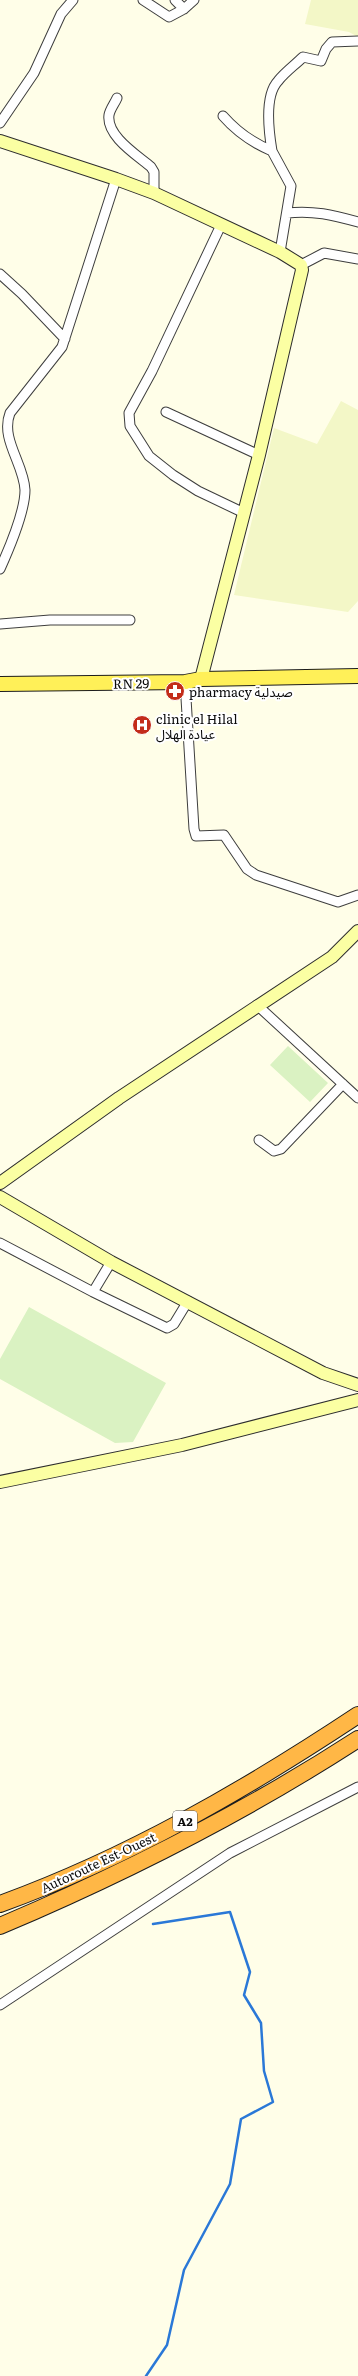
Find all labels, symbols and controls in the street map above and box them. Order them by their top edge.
street label: RN 29 [113,673,149,693]
pharmacy icon: pharmacy صيدلية [164,680,186,702]
place label: pharmacy صيدلية [189,682,293,701]
place label: clinic el Hilal عيادة الهلال [156,709,238,743]
hospital icon: clinic el Hilal عيادة الهلال [131,714,153,736]
road number: A2 [173,1811,197,1831]
street label: Autoroute Est-Ouest [37,1827,159,1897]

